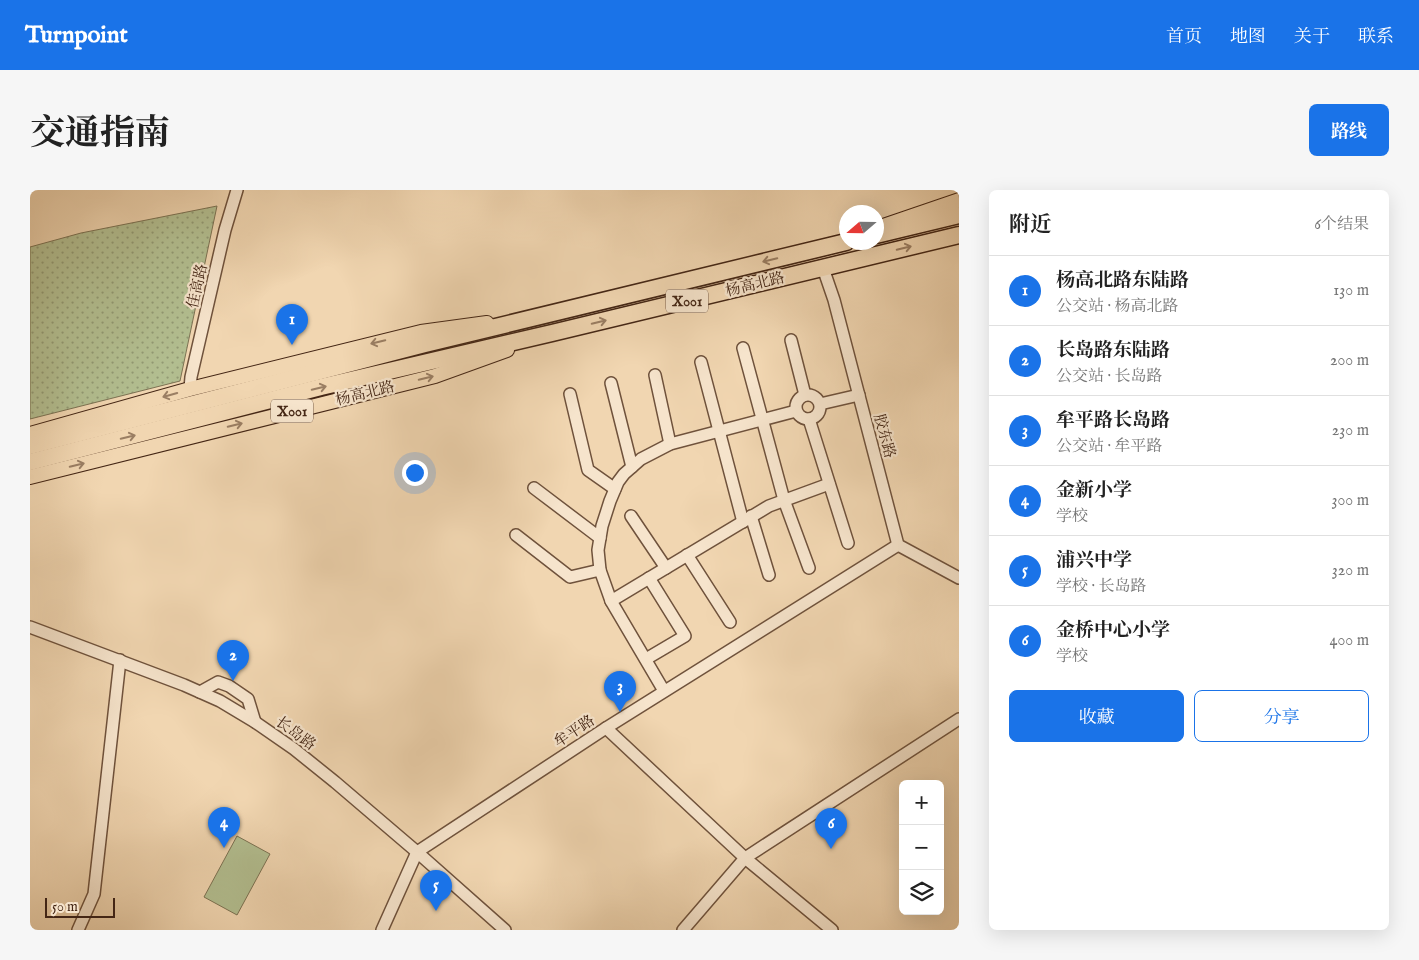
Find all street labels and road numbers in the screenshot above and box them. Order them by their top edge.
street label: 佳高路 [183,262,212,310]
street label: 杨高北路 [724,268,787,301]
road number: X001 [666,290,708,312]
street label: 杨高北路 [334,377,397,410]
road number: X001 [271,400,313,422]
street label: 胶东路 [870,412,900,460]
street label: 牟平路 [550,711,598,752]
street label: 长岛路 [272,712,319,754]

